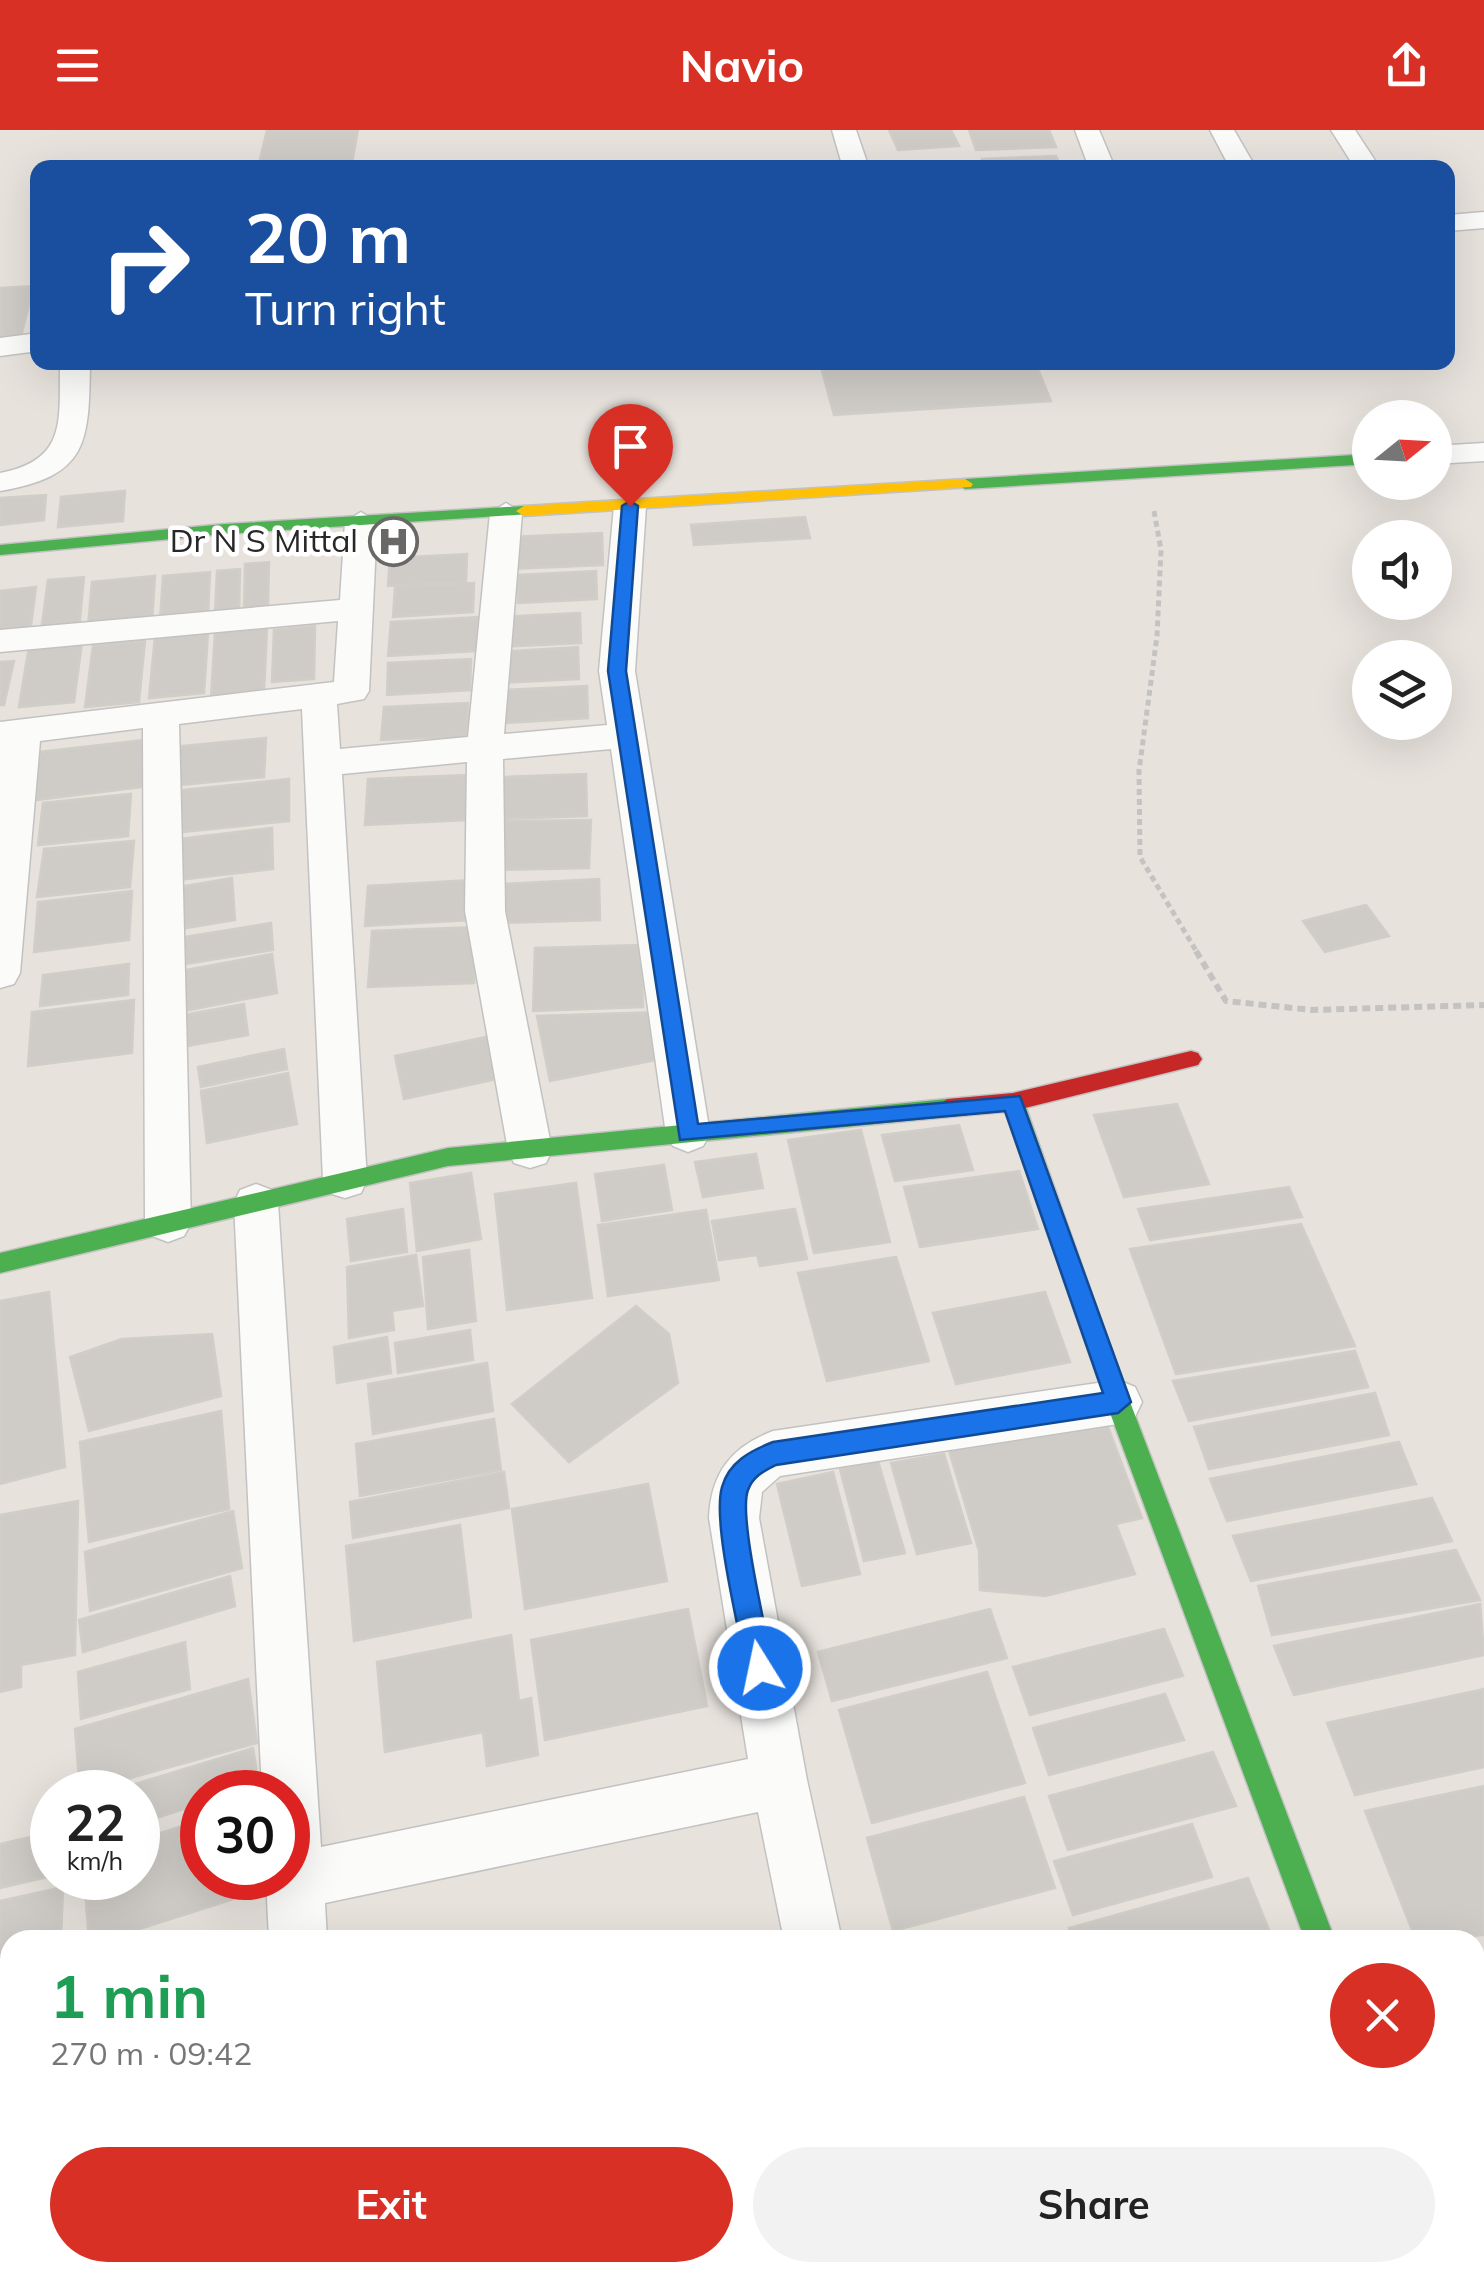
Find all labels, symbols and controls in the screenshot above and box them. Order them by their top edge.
text: Navio [680,37,804,93]
icon: menu [50,38,105,93]
icon: share [1379,38,1434,93]
text: 20 m [245,193,411,281]
icon: right [80,200,210,330]
text: Turn right [245,280,446,336]
north arrow [1352,400,1452,500]
map controls [1352,400,1452,740]
pin [588,404,673,507]
icon: arrive [603,419,658,474]
hospital icon: Dr N S Mittal [367,515,419,567]
place label: Dr N S Mittal [170,520,358,560]
button: sound [1352,520,1452,620]
button: layers [1352,640,1452,740]
position arrow [708,1616,812,1720]
speed limit sign: 30 [180,1770,310,1900]
text: 22 [65,1791,125,1854]
text: km/h [67,1845,123,1876]
text: 1 min [50,1958,208,2033]
button: close [1330,1963,1435,2068]
text: 270 m · 09:42 [50,2033,252,2073]
button: Exit [50,2147,733,2262]
button: Share [753,2147,1435,2262]

